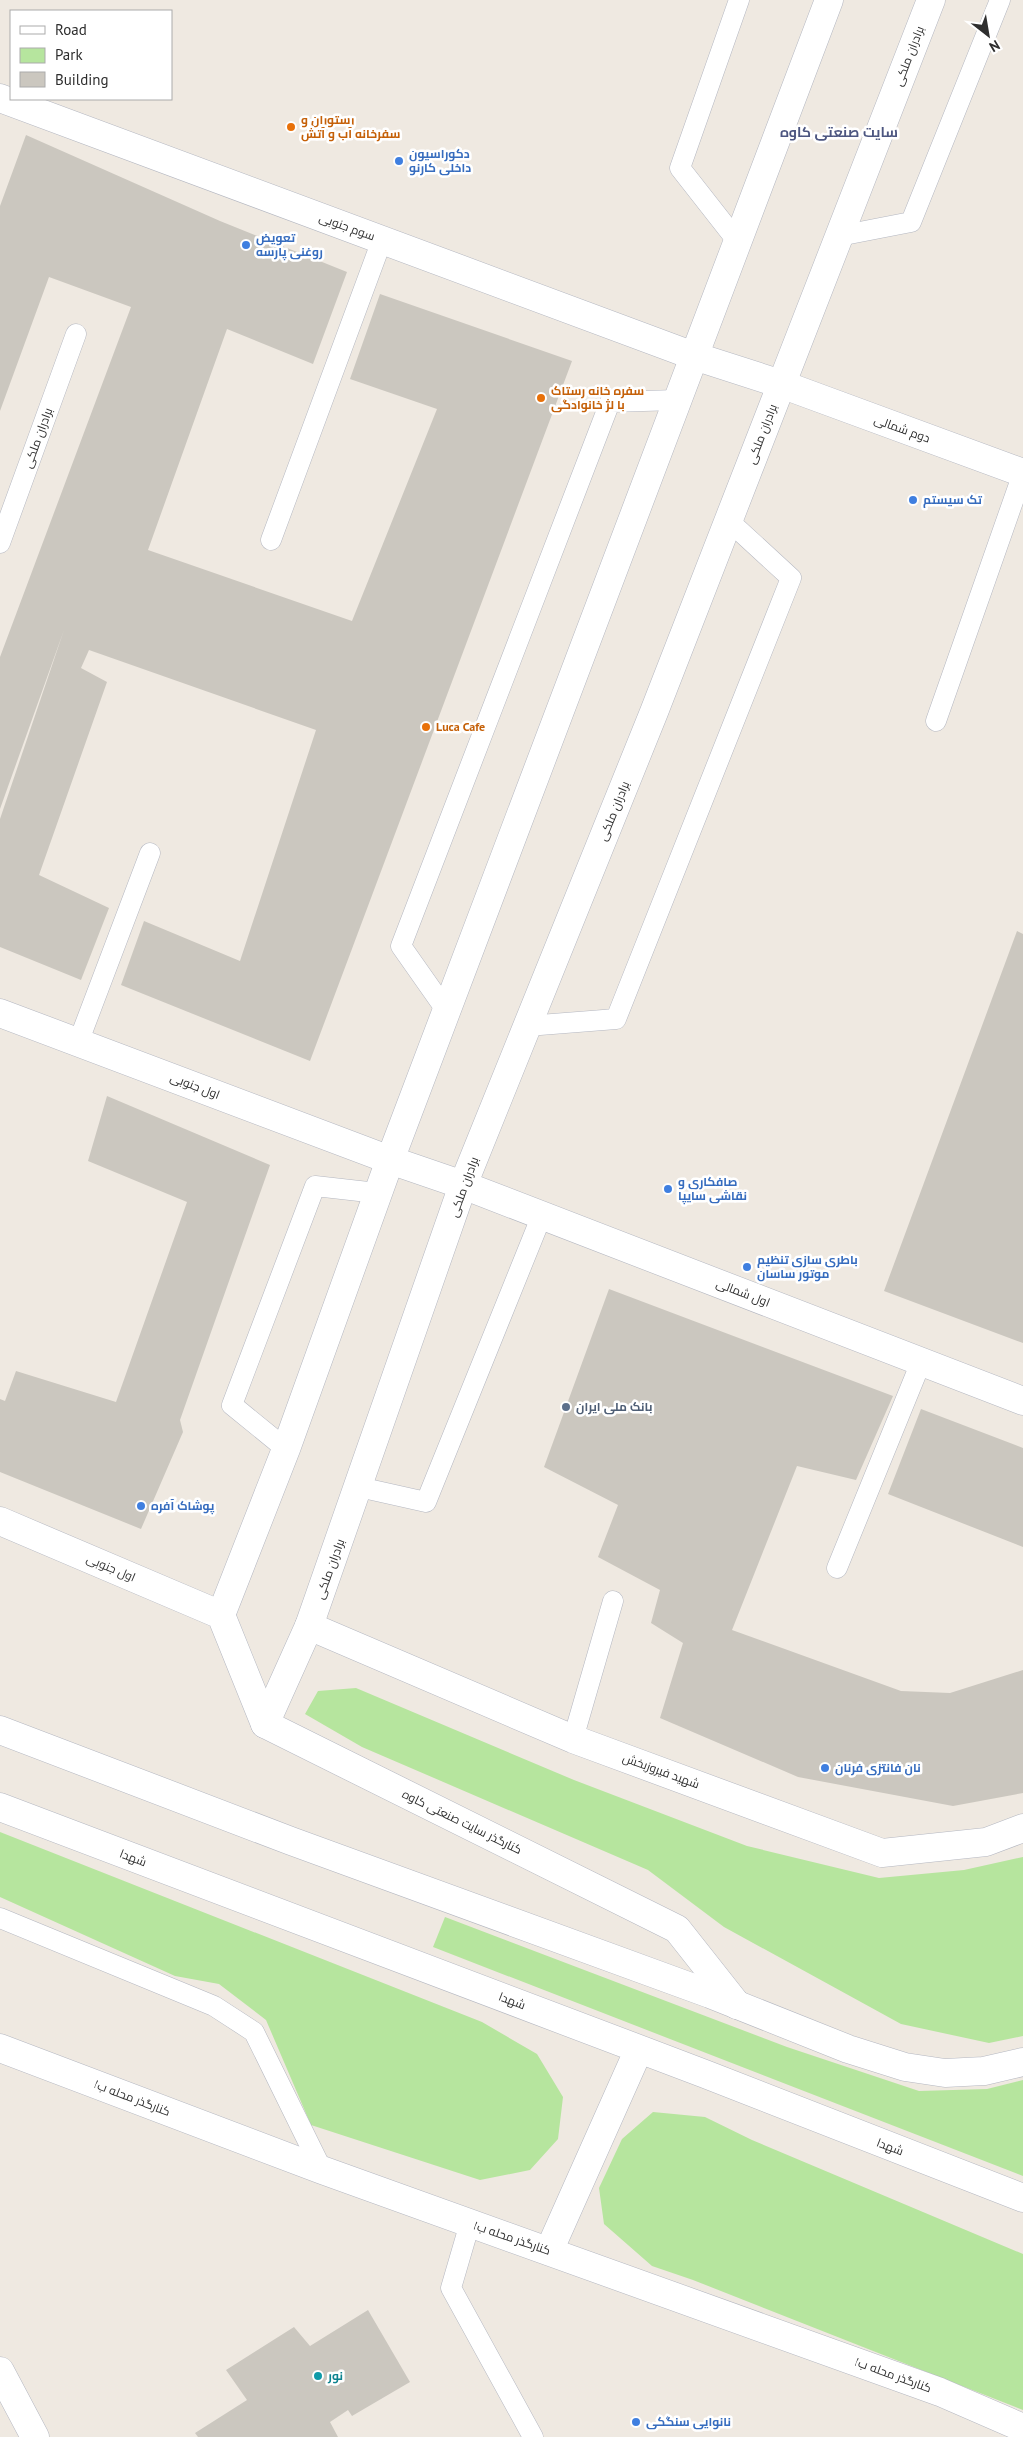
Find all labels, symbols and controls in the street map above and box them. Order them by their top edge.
legend [10,10,172,100]
north arrow [963,10,1013,60]
text: Road [55,20,87,39]
street label: برادران ملکی [890,24,927,88]
text: N [986,36,1003,56]
text: Park [55,45,83,64]
text: Building [55,70,109,89]
place label: رستوران و سفرخانه آب و آتش [301,112,400,142]
marker: رستوران و سفرخانه آب و آتش [285,121,297,133]
district label: سایت صنعتی کاوه [780,123,898,141]
place label: دکوراسیون داخلی کارنو [409,146,471,176]
marker: دکوراسیون داخلی کارنو [393,155,405,167]
street label: سوم جنوبی [317,209,377,245]
place label: تعویض روغنی پارسه [256,230,323,261]
marker: تعویض روغنی پارسه [240,239,252,251]
place label: سفره خانه رستاک با لژ خانوادگی [551,383,644,413]
marker: سفره خانه رستاک با لژ خانوادگی [535,392,547,404]
street label: برادران ملکی [743,402,780,466]
street label: برادران ملکی [20,406,55,470]
street label: دوم شمالی [872,411,932,447]
place label: تک سیستم [923,492,983,508]
marker: تک سیستم [907,494,919,506]
place label: Luca Cafe [436,719,485,734]
marker: Luca Cafe [420,721,432,733]
street label: برادران ملکی [595,779,632,843]
street label: اول جنوبی [168,1069,222,1102]
street label: برادران ملکی [446,1155,481,1219]
place label: صافکاری و نقاشی سایپا [678,1174,747,1205]
marker: صافکاری و نقاشی سایپا [662,1183,674,1195]
place label: باطری سازی تنظیم موتور ساسان [757,1252,858,1282]
marker: باطری سازی تنظیم موتور ساسان [741,1261,753,1273]
street label: اول شمالی [714,1275,772,1310]
place label: بانک ملی ایران [576,1399,652,1415]
marker: بانک ملی ایران [560,1401,572,1413]
place label: پوشاک آفره [151,1498,215,1515]
marker: پوشاک آفره [135,1500,147,1512]
street label: برادران ملکی [312,1537,347,1601]
street label: اول جنوبی [84,1550,138,1585]
street label: شهید فیروزبخش [621,1750,702,1791]
place label: نان فانتزی فرنان [835,1760,921,1776]
marker: نان فانتزی فرنان [819,1762,831,1774]
street label: کنارگذر سایت صنعتی کاوه [400,1786,524,1857]
street label: شهدا [118,1846,149,1869]
street label: شهدا [497,1989,528,2012]
street label: کنارگذر محله ب۱ [92,2076,172,2119]
street label: شهدا [875,2135,906,2158]
street label: کنارگذر محله ب۱ [472,2217,553,2258]
street label: کنارگذر محله ب۱ [853,2354,934,2395]
place label: نور [327,2368,343,2384]
marker: نور [312,2370,324,2382]
place label: نانوایی سنگکی [646,2414,731,2430]
marker: نانوایی سنگکی [630,2416,642,2428]

